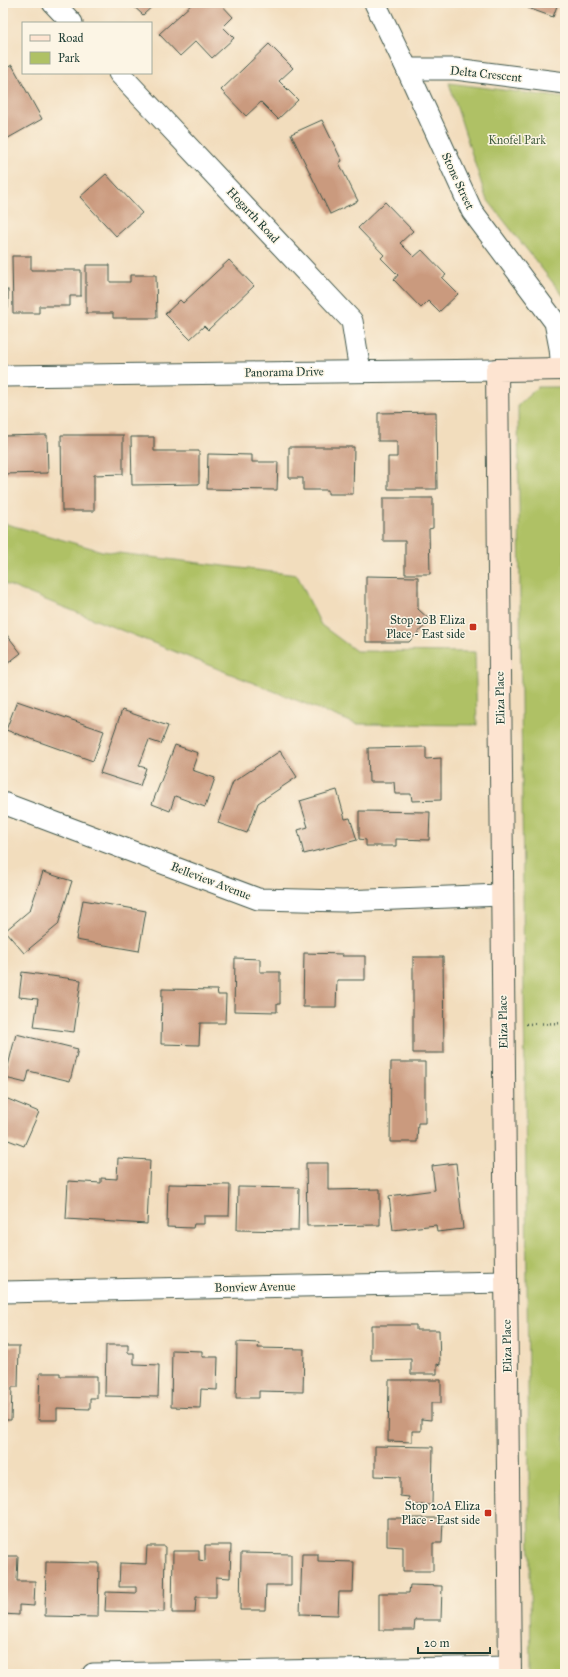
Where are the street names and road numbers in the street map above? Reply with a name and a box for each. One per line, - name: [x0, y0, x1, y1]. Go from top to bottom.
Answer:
- street label: Delta Crescent: [449, 63, 523, 85]
- street label: Stone Street: [439, 150, 478, 212]
- street label: Hogarth Road: [223, 184, 282, 246]
- street label: Panorama Drive: [244, 364, 324, 380]
- street label: Eliza Place: [493, 671, 507, 725]
- street label: Belleview Avenue: [169, 859, 253, 903]
- street label: Eliza Place: [496, 995, 510, 1049]
- street label: Bonview Avenue: [214, 1279, 296, 1295]
- street label: Eliza Place: [500, 1319, 514, 1373]

